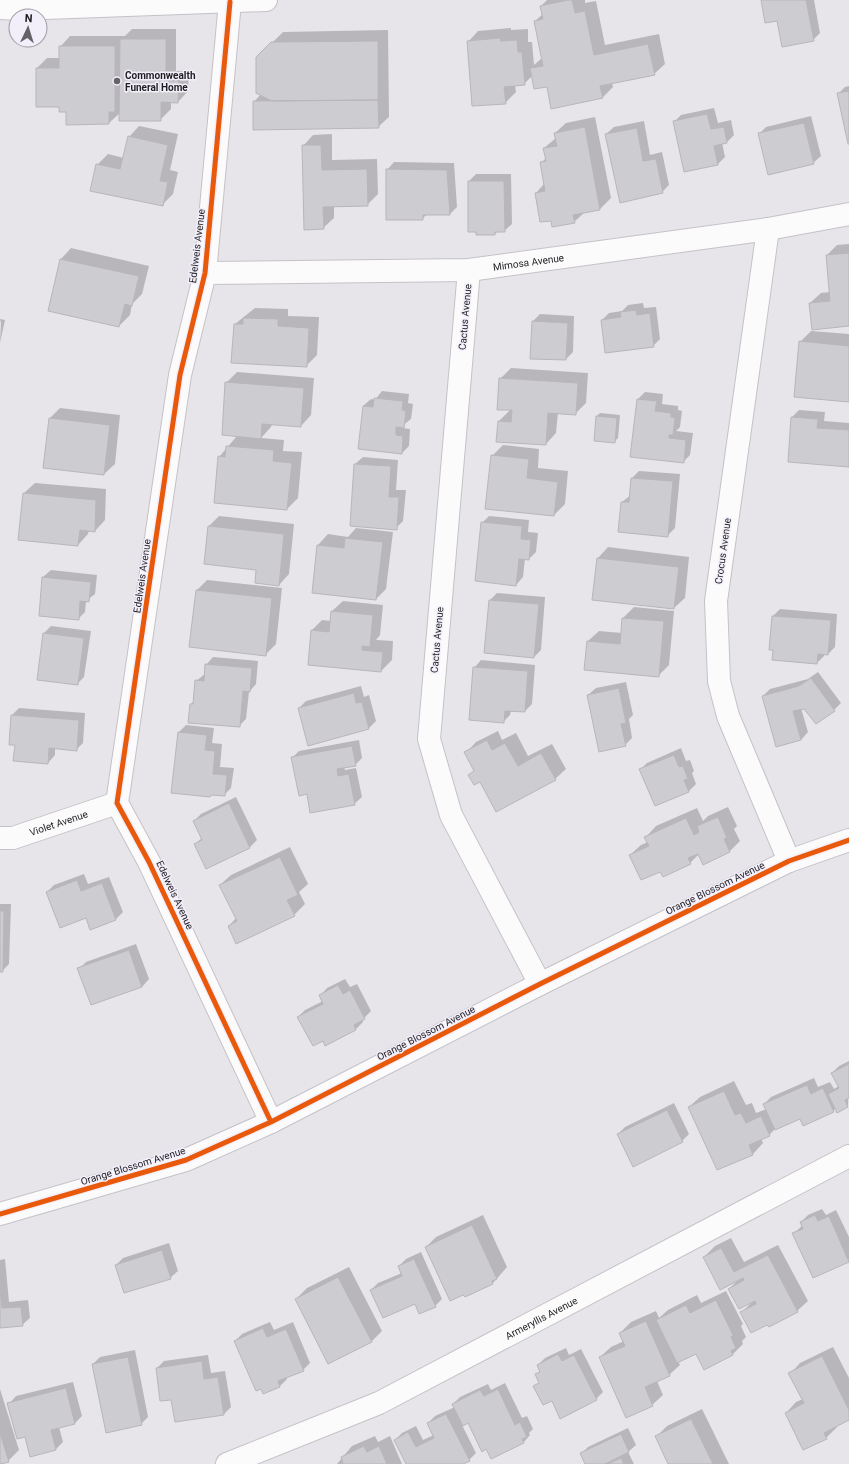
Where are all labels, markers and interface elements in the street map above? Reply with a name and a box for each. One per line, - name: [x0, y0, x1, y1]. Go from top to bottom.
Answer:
- north arrow: [8, 8, 48, 48]
- text: N: [24, 12, 33, 25]
- place label: Commonwealth Funeral Home: [125, 70, 196, 93]
- marker: Commonwealth Funeral Home: [112, 76, 122, 86]
- street label: Edelweis Avenue: [187, 208, 207, 284]
- street label: Mimosa Avenue: [492, 252, 565, 272]
- street label: Cactus Avenue: [457, 283, 473, 351]
- street label: Crocus Avenue: [713, 517, 733, 585]
- street label: Edelweis Avenue: [131, 538, 153, 614]
- street label: Cactus Avenue: [429, 606, 445, 674]
- street label: Violet Avenue: [28, 808, 89, 838]
- street label: Edelweis Avenue: [154, 859, 196, 931]
- street label: Orange Blossom Avenue: [664, 859, 766, 917]
- street label: Orange Blossom Avenue: [375, 1003, 477, 1063]
- street label: Orange Blossom Avenue: [79, 1145, 187, 1187]
- street label: Armeryllis Avenue: [503, 1294, 579, 1341]

